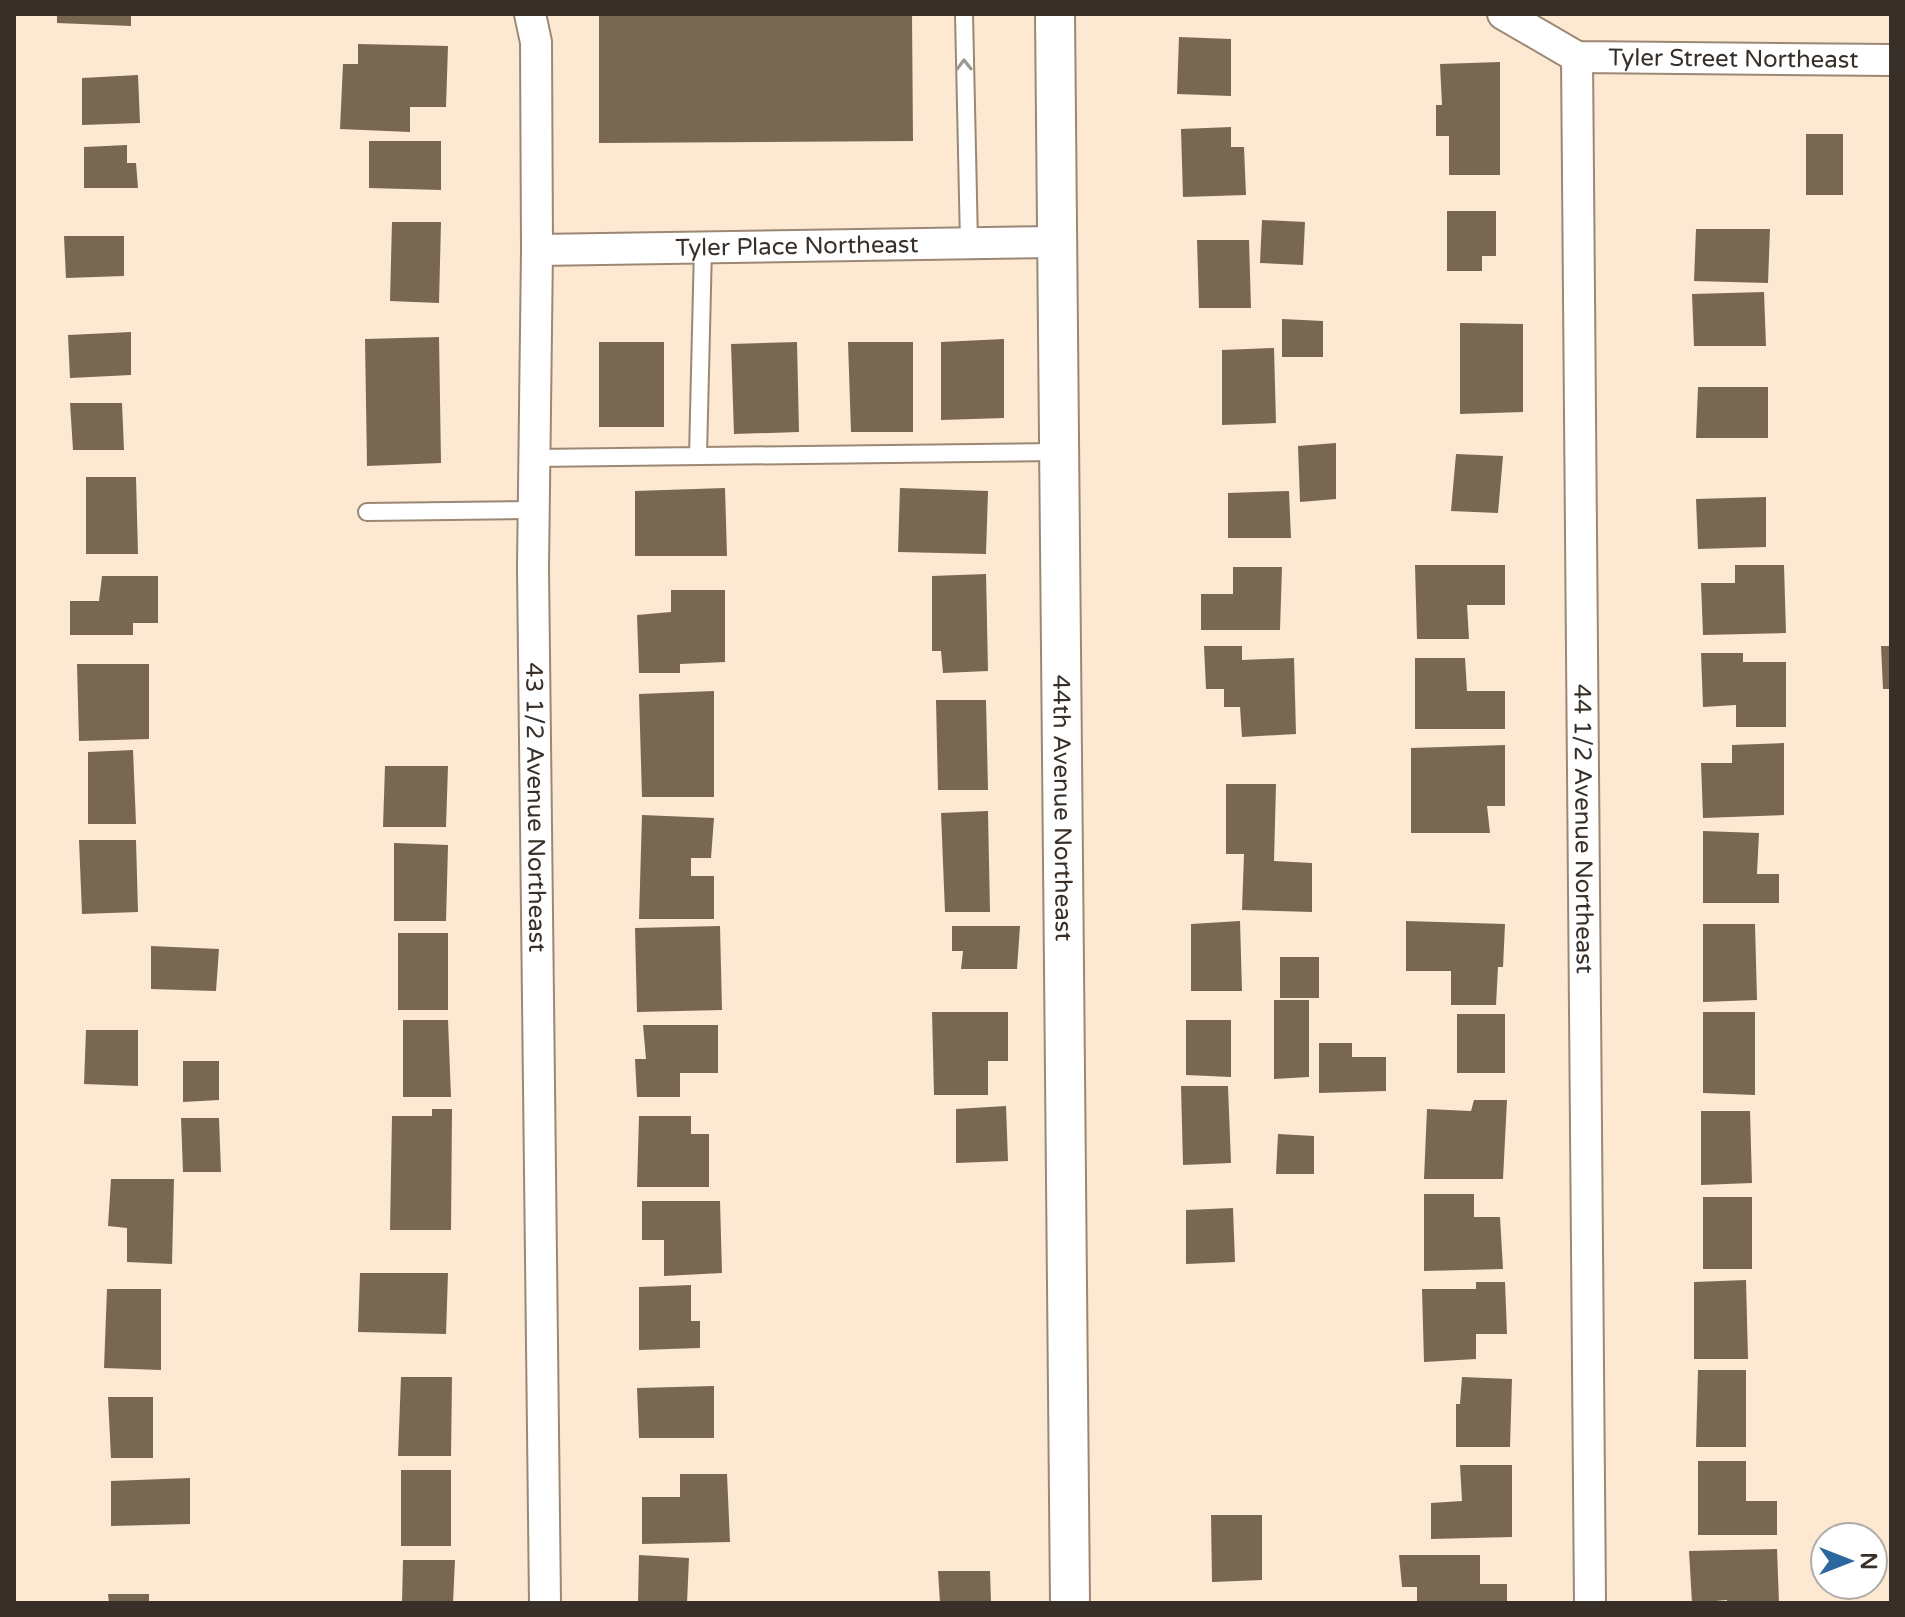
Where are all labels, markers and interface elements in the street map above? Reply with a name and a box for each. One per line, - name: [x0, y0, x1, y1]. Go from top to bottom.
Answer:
- street label: Tyler Street Northeast: [1608, 43, 1859, 75]
- one-way arrow: [956, 58, 973, 71]
- street label: Tyler Place Northeast: [675, 230, 919, 263]
- street label: 43 1/2 Avenue Northeast: [519, 662, 551, 952]
- street label: 44th Avenue Northeast: [1046, 675, 1078, 941]
- street label: 44 1/2 Avenue Northeast: [1567, 684, 1599, 974]
- north arrow: [1809, 1521, 1889, 1601]
- text: N: [1855, 1552, 1881, 1570]

